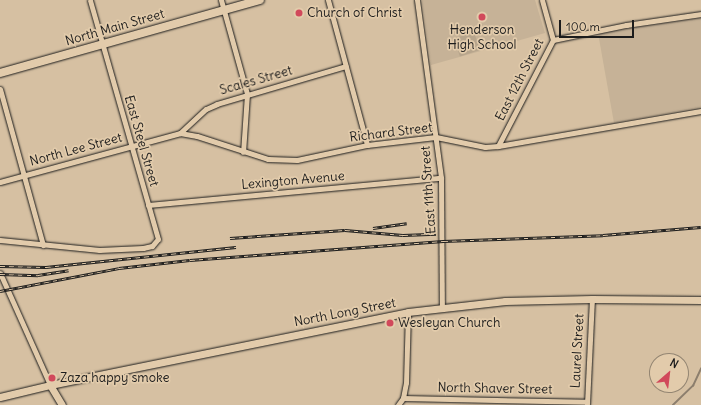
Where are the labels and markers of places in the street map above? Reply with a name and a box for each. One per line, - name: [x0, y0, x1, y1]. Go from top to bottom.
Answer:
- place label: Church of Christ: [307, 5, 402, 21]
- marker: Church of Christ: [294, 8, 304, 18]
- marker: Henderson High School: [477, 12, 487, 22]
- place label: Henderson High School: [448, 23, 516, 54]
- place label: Wesleyan Church: [398, 315, 500, 331]
- marker: Wesleyan Church: [385, 318, 395, 328]
- place label: Zaza happy smoke: [60, 370, 170, 386]
- marker: Zaza happy smoke: [47, 373, 57, 383]

